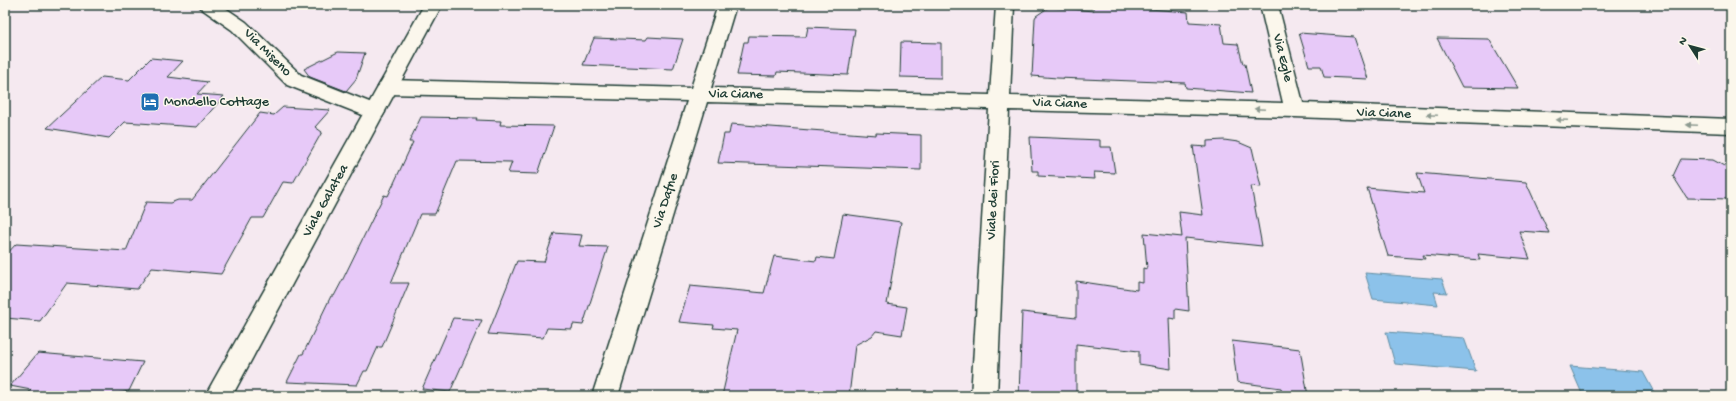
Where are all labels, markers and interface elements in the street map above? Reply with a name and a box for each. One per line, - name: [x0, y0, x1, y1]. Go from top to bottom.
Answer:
- street label: Via Miseno: [239, 25, 295, 81]
- north arrow: [1670, 26, 1710, 66]
- street label: Via Egle: [1268, 31, 1296, 85]
- text: N: [1677, 35, 1690, 48]
- street label: Via Ciane: [708, 86, 764, 104]
- hotel icon: Mondello Cottage: [139, 91, 161, 113]
- place label: Mondello Cottage: [164, 94, 270, 111]
- street label: Via Ciane: [1032, 95, 1088, 113]
- street label: Via Ciane: [1356, 105, 1412, 123]
- one-way arrow: [1254, 106, 1266, 113]
- one-way arrow: [1426, 112, 1438, 119]
- one-way arrow: [1555, 117, 1568, 123]
- one-way arrow: [1685, 122, 1698, 128]
- street label: Viale dei Fiori: [983, 160, 1005, 241]
- street label: Viale Galatea: [299, 161, 354, 241]
- street label: Via Dafne: [649, 171, 683, 232]

